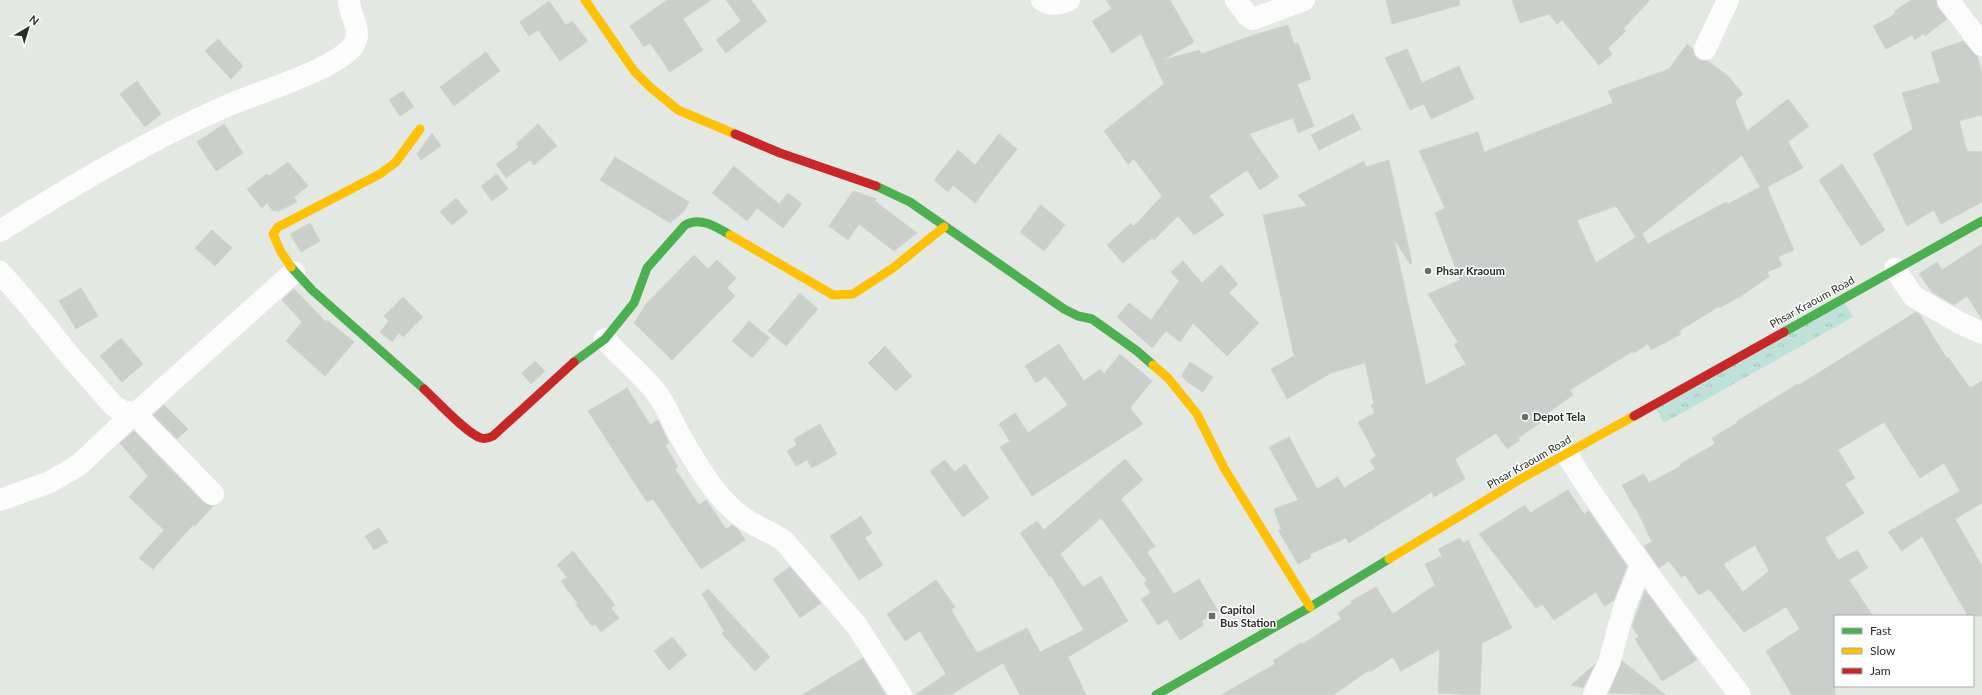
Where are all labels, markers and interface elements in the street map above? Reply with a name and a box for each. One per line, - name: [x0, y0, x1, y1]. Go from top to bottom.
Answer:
- north arrow: [8, 8, 48, 48]
- text: N: [27, 12, 42, 27]
- place label: Phsar Kraoum: [1436, 264, 1505, 277]
- marker: Phsar Kraoum: [1423, 266, 1433, 276]
- street label: Phsar Kraoum Road: [1767, 273, 1856, 330]
- place label: Depot Tela: [1533, 410, 1586, 423]
- marker: Depot Tela: [1520, 412, 1530, 422]
- street label: Phsar Kraoum Road: [1484, 432, 1573, 491]
- place label: Capitol Bus Station: [1220, 603, 1276, 629]
- marker: Capitol Bus Station: [1207, 611, 1217, 621]
- legend: [1834, 615, 1974, 687]
- text: Fast: [1870, 623, 1892, 638]
- text: Slow: [1870, 643, 1896, 658]
- text: Jam: [1870, 663, 1891, 678]

